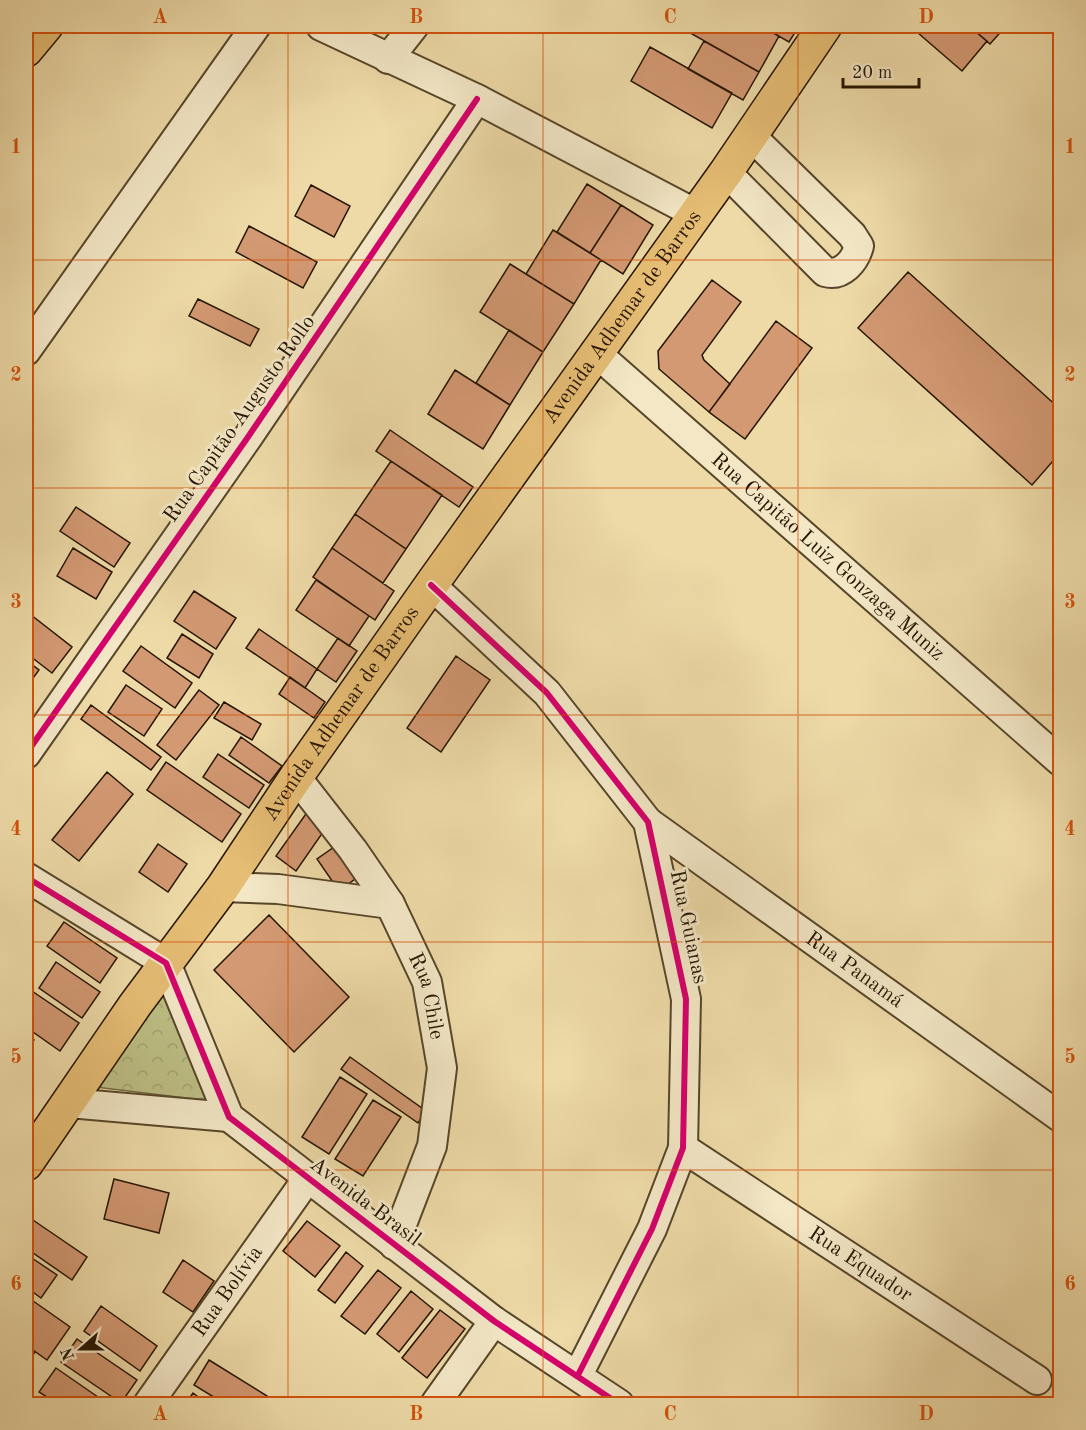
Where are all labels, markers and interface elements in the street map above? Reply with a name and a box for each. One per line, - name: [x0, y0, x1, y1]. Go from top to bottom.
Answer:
- text: A: [152, 8, 168, 28]
- text: B: [409, 8, 423, 28]
- text: C: [663, 8, 677, 28]
- text: D: [918, 8, 934, 28]
- scale bar: [843, 51, 920, 89]
- text: 20 m: [852, 64, 892, 82]
- text: 1: [10, 138, 22, 158]
- text: 1: [1064, 138, 1076, 158]
- street label: Avenida Adhemar de Barros: [539, 207, 706, 428]
- street label: Rua Capitão Augusto Rollo: [160, 312, 320, 526]
- text: 2: [10, 366, 22, 386]
- text: 2: [1064, 366, 1076, 386]
- street label: Rua Capitão Luiz Gonzaga Muniz: [707, 449, 948, 665]
- text: 3: [10, 593, 22, 613]
- text: 3: [1064, 593, 1076, 613]
- street label: Avenida Adhemar de Barros: [259, 602, 423, 825]
- text: 4: [10, 820, 22, 840]
- text: 4: [1064, 820, 1076, 840]
- street label: Rua Guianas: [666, 868, 710, 986]
- street label: Rua Panamá: [802, 928, 907, 1012]
- street label: Rua Chile: [404, 950, 447, 1041]
- text: 5: [10, 1047, 22, 1068]
- text: 5: [1064, 1047, 1076, 1068]
- street label: Avenida Brasil: [306, 1154, 425, 1250]
- street label: Rua Equador: [805, 1223, 916, 1306]
- street label: Rua Bolívia: [188, 1242, 267, 1341]
- text: 6: [10, 1275, 22, 1295]
- text: 6: [1064, 1275, 1076, 1295]
- north arrow: [51, 1319, 111, 1379]
- text: N: [59, 1344, 79, 1362]
- text: A: [152, 1405, 168, 1425]
- text: B: [409, 1405, 423, 1425]
- text: C: [663, 1405, 677, 1425]
- text: D: [918, 1405, 934, 1425]

